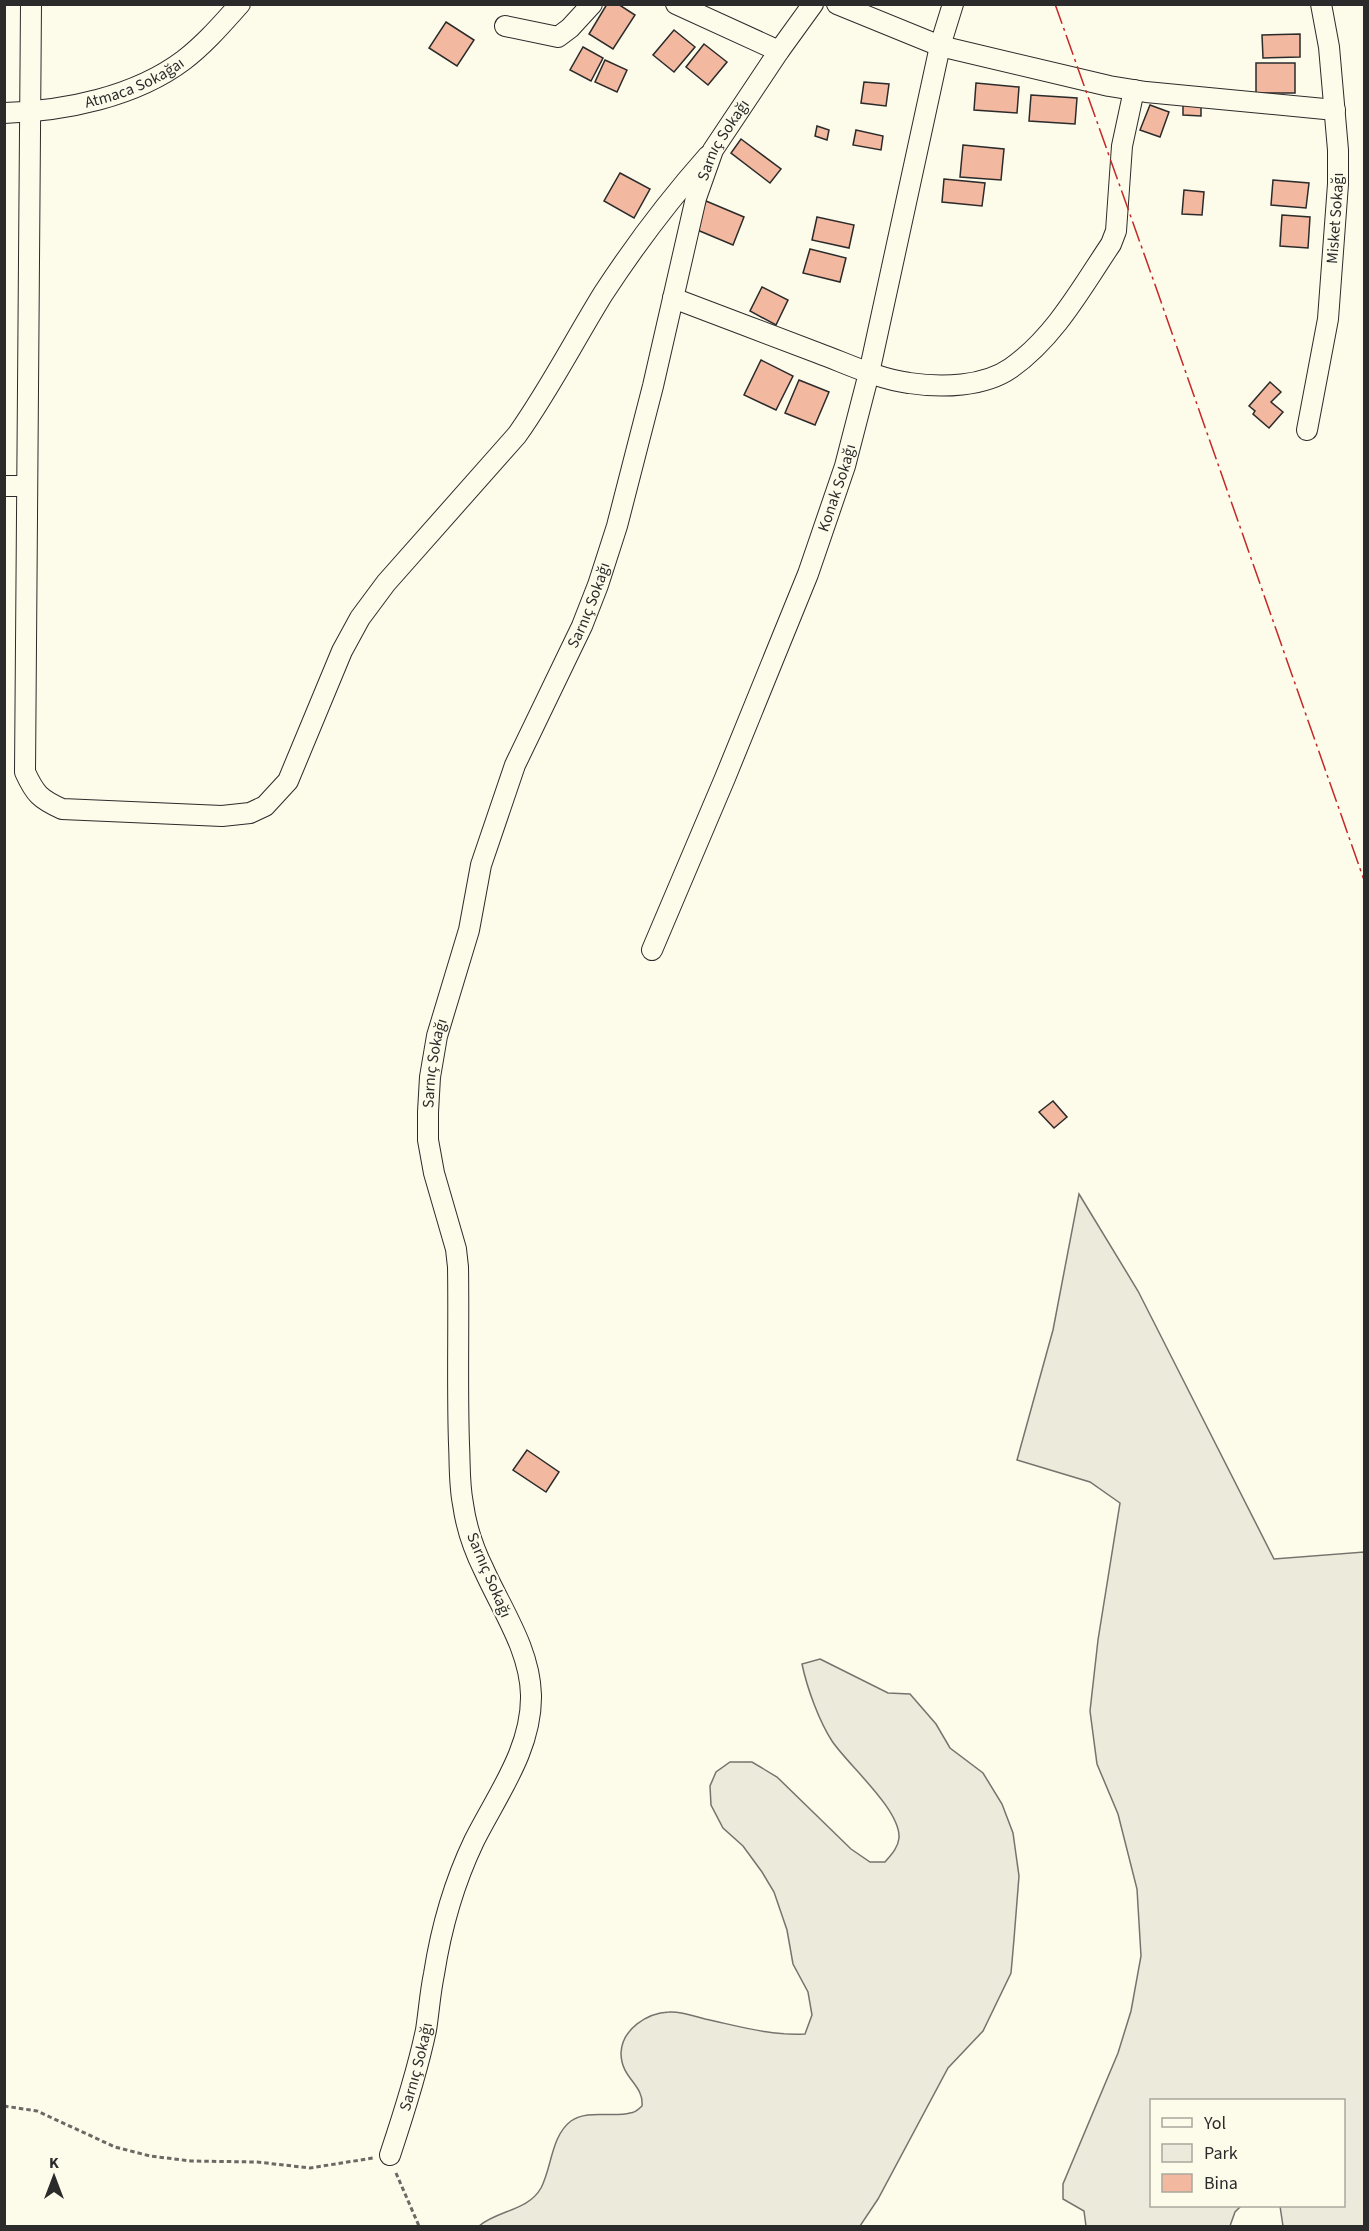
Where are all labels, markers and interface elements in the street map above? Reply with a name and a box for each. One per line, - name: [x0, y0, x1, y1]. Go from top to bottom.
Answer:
- street label: Atmaca Sokağaı: [82, 52, 189, 114]
- street label: Sarnıç Sokağı: [692, 95, 755, 184]
- street label: Misket Sokağı: [1321, 173, 1349, 265]
- street label: Konak Sokağı: [812, 442, 861, 535]
- street label: Sarnıç Sokağı: [562, 560, 616, 652]
- street label: Sarnıç Sokağı: [417, 1016, 453, 1109]
- street label: Sarnıç Sokağı: [461, 1529, 517, 1621]
- street label: Sarnıç Sokağı: [394, 2021, 438, 2114]
- legend: [1150, 2099, 1345, 2207]
- text: Yol: [1203, 2111, 1226, 2136]
- text: Park: [1204, 2141, 1238, 2166]
- north arrow: [24, 2147, 84, 2207]
- text: K: [49, 2152, 59, 2174]
- text: Bina: [1204, 2171, 1238, 2196]

